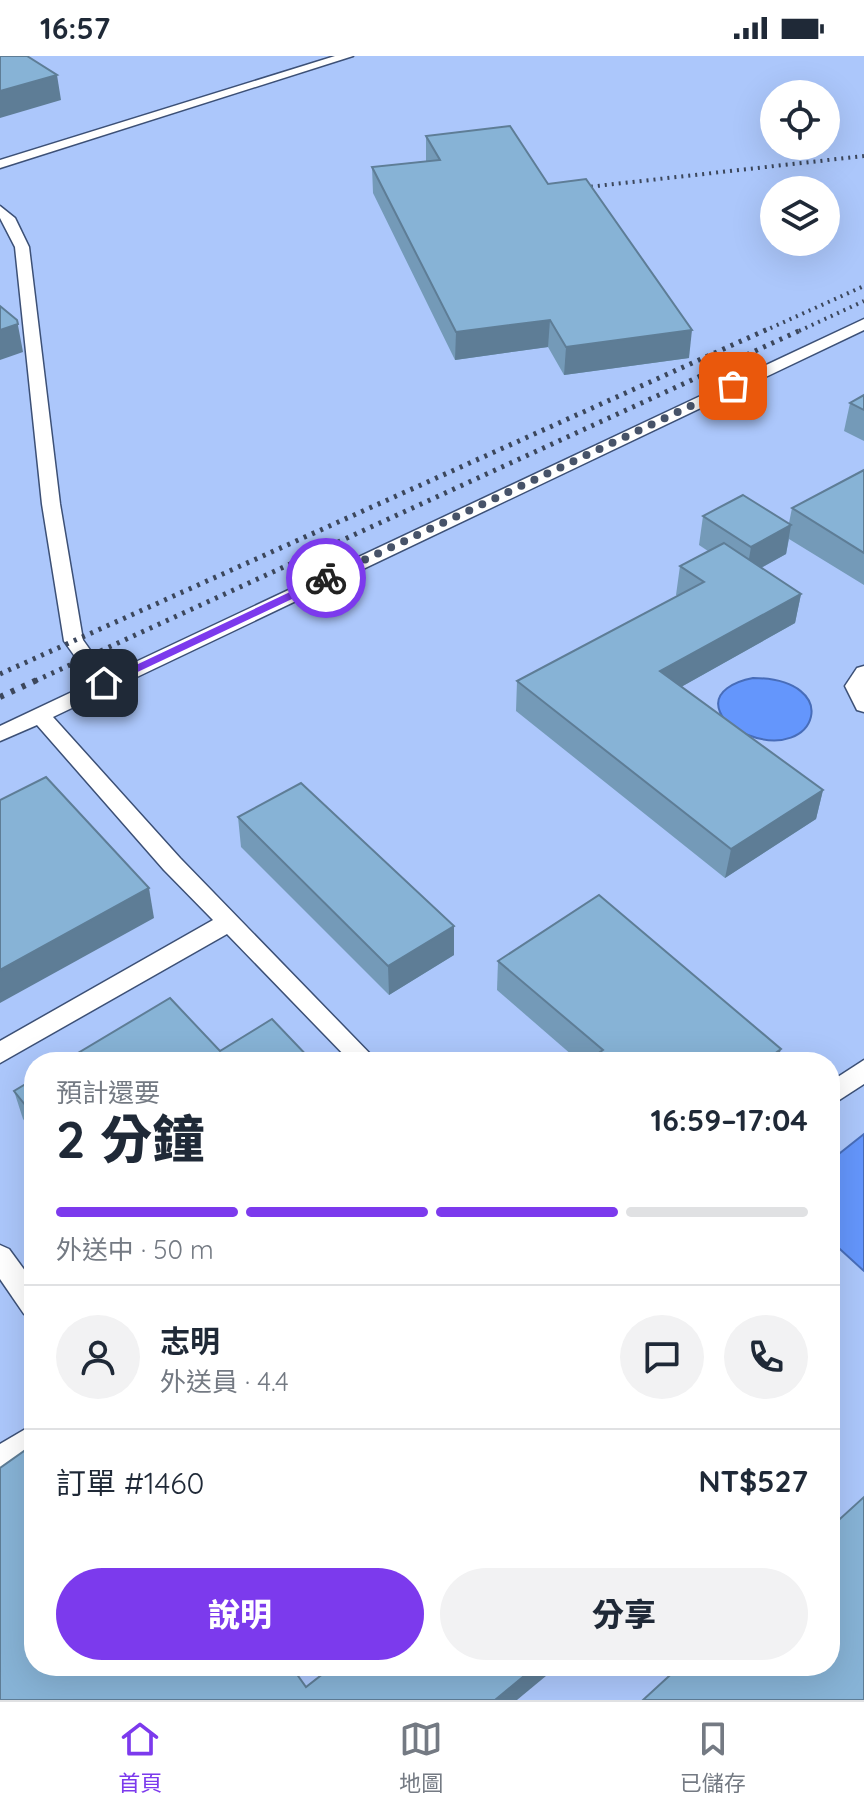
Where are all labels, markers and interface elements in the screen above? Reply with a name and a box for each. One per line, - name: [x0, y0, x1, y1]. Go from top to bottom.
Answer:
- text: 16:57: [40, 9, 110, 47]
- map controls: [760, 80, 840, 256]
- button: locate: [760, 80, 840, 160]
- button: layers: [760, 176, 840, 256]
- pin: [699, 352, 767, 420]
- icon: bag: [711, 364, 755, 408]
- courier: [286, 538, 366, 618]
- icon: bike: [304, 556, 348, 600]
- pin: [70, 649, 138, 717]
- icon: home: [82, 661, 126, 705]
- text: 預計還要: [56, 1076, 160, 1109]
- text: 16:59–17:04: [651, 1101, 808, 1139]
- text: 2 分鐘: [56, 1106, 204, 1171]
- text: 外送中 · 50 m: [56, 1233, 214, 1266]
- button: person: [56, 1315, 140, 1399]
- button: chat: [620, 1315, 704, 1399]
- button: phone: [724, 1315, 808, 1399]
- text: 志明: [160, 1322, 220, 1360]
- text: 外送員 · 4.4: [160, 1365, 289, 1398]
- text: NT$527: [698, 1462, 808, 1500]
- text: 訂單 #1460: [56, 1464, 204, 1502]
- button: 說明: [56, 1568, 424, 1660]
- button: 分享: [440, 1568, 808, 1660]
- tab: 首頁: [118, 1717, 162, 1797]
- tab: 地圖: [399, 1717, 443, 1797]
- tab: 已儲存: [680, 1717, 746, 1797]

